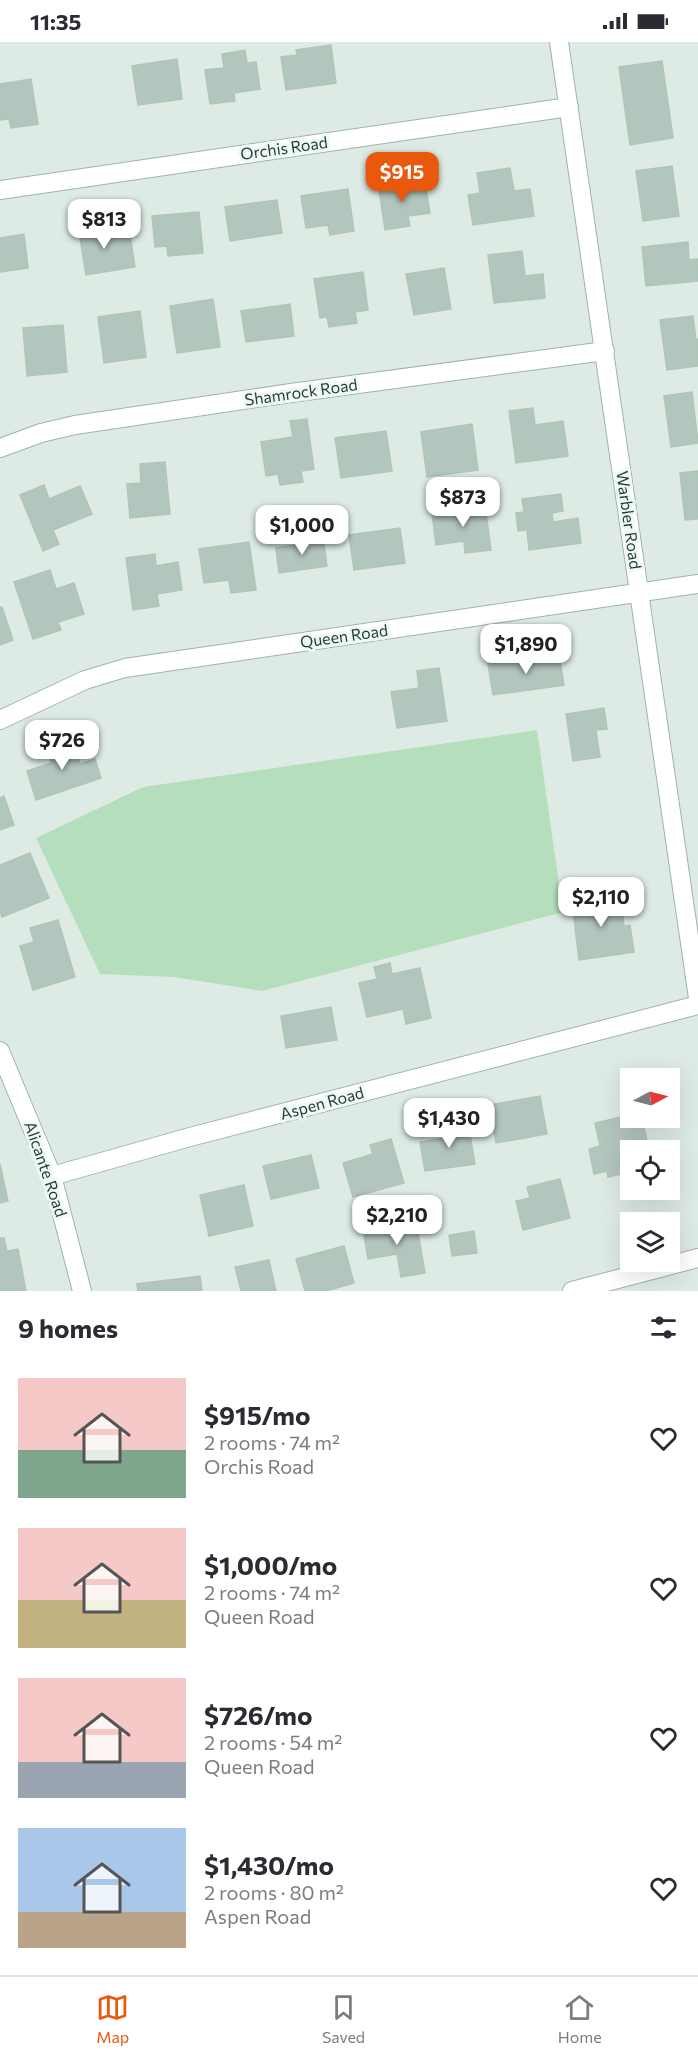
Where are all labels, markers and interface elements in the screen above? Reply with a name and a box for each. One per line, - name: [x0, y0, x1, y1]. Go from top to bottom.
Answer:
- text: 11:35: [30, 8, 81, 35]
- street label: Orchis Road: [239, 132, 329, 163]
- pin: $915: [366, 152, 438, 203]
- text: $915: [380, 159, 424, 183]
- pin: $813: [68, 199, 140, 250]
- text: $813: [82, 206, 126, 230]
- street label: Shamrock Road: [243, 374, 358, 409]
- street label: Warbler Road: [613, 470, 646, 570]
- pin: $873: [427, 477, 499, 528]
- text: $873: [440, 484, 486, 508]
- pin: $1,000: [253, 505, 351, 556]
- text: $1,000: [269, 512, 335, 536]
- street label: Queen Road: [299, 620, 389, 651]
- pin: $1,890: [477, 624, 575, 675]
- text: $1,890: [494, 631, 558, 655]
- pin: $726: [26, 720, 98, 771]
- text: $726: [39, 727, 85, 751]
- pin: $2,110: [552, 877, 650, 928]
- text: $2,110: [572, 884, 630, 908]
- north arrow: [620, 1068, 680, 1128]
- map controls: [620, 1068, 680, 1272]
- street label: Aspen Road: [278, 1082, 366, 1123]
- pin: $1,430: [400, 1098, 498, 1149]
- text: $1,430: [418, 1105, 480, 1129]
- street label: Alicante Road: [21, 1118, 72, 1219]
- button: locate: [620, 1140, 680, 1200]
- pin: $2,210: [348, 1195, 446, 1246]
- text: $2,210: [366, 1202, 428, 1226]
- button: layers: [620, 1212, 680, 1272]
- icon: filters: [647, 1311, 680, 1344]
- text: 9 homes: [18, 1312, 118, 1343]
- text: $915/mo: [204, 1399, 311, 1430]
- icon: home: [66, 1402, 138, 1474]
- icon: heart: [647, 1422, 680, 1455]
- text: 2 rooms · 74 m²: [204, 1430, 340, 1454]
- text: Orchis Road: [204, 1454, 314, 1478]
- text: $1,000/mo: [204, 1549, 337, 1580]
- icon: home: [66, 1552, 138, 1624]
- icon: heart: [647, 1572, 680, 1605]
- text: 2 rooms · 74 m²: [204, 1580, 340, 1604]
- text: Queen Road: [204, 1604, 315, 1628]
- text: $726/mo: [204, 1699, 313, 1730]
- icon: home: [66, 1702, 138, 1774]
- icon: heart: [647, 1722, 680, 1755]
- text: 2 rooms · 54 m²: [204, 1730, 342, 1754]
- text: Queen Road: [204, 1754, 315, 1778]
- text: $1,430/mo: [204, 1849, 334, 1880]
- icon: home: [66, 1852, 138, 1924]
- icon: heart: [647, 1872, 680, 1905]
- text: 2 rooms · 80 m²: [204, 1880, 344, 1904]
- text: Aspen Road: [204, 1904, 311, 1928]
- tab: Map: [96, 1991, 129, 2046]
- tab: Saved: [322, 1991, 365, 2046]
- tab: Home: [558, 1991, 602, 2046]

